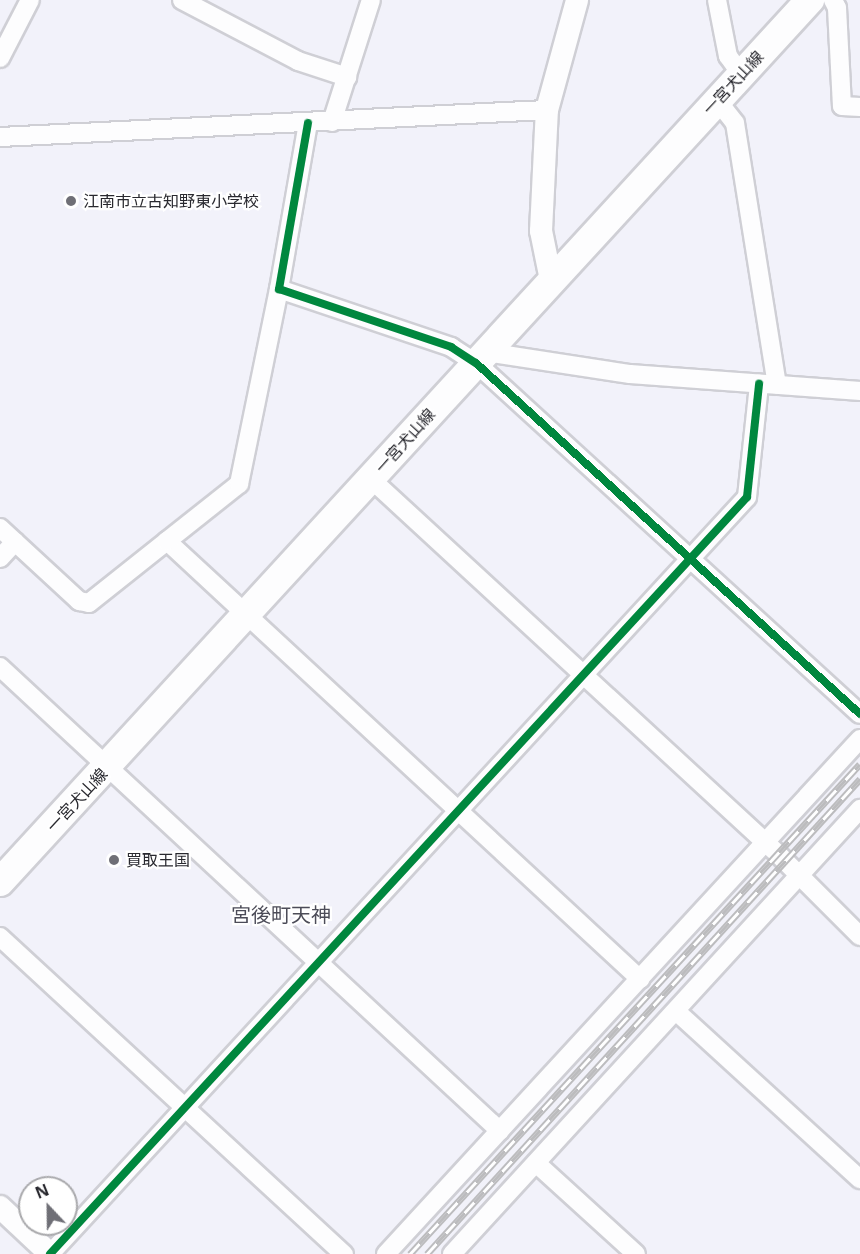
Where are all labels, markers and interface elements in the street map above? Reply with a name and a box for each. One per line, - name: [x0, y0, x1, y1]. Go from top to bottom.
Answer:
- street label: 一宮犬山線: [699, 47, 767, 119]
- place label: 江南市立古知野東小学校: [83, 191, 259, 211]
- marker: 江南市立古知野東小学校: [64, 194, 78, 208]
- street label: 一宮犬山線: [371, 405, 439, 477]
- street label: 一宮犬山線: [43, 764, 111, 836]
- place label: 買取王国: [126, 850, 190, 870]
- marker: 買取王国: [107, 853, 121, 867]
- district label: 宮後町天神: [231, 902, 331, 926]
- north arrow: [18, 1176, 78, 1236]
- text: N: [32, 1179, 52, 1204]

